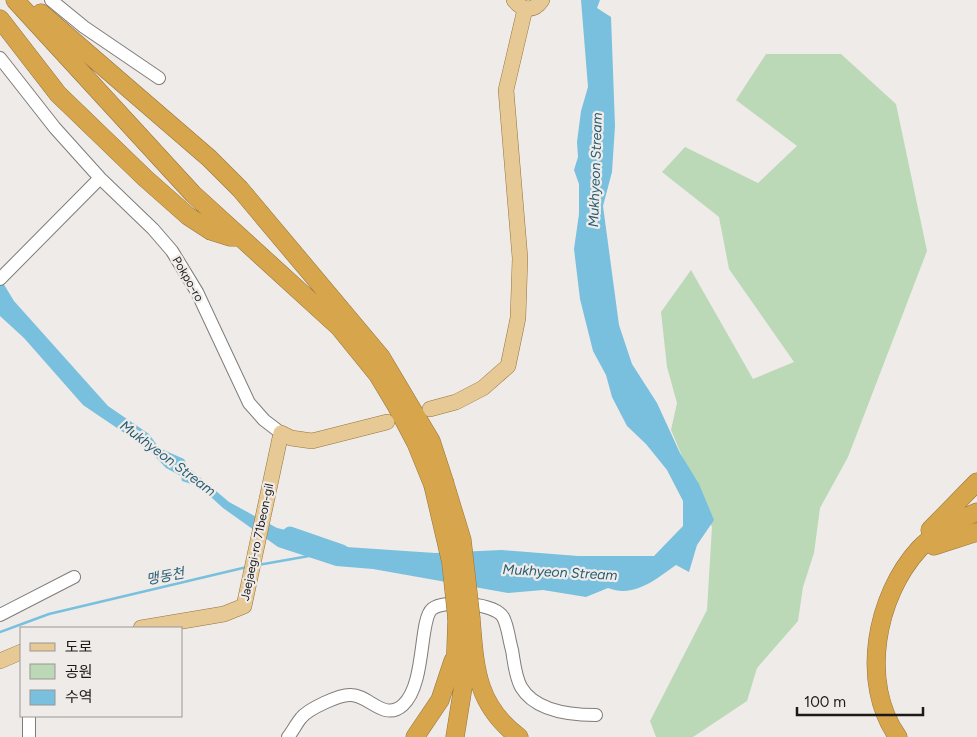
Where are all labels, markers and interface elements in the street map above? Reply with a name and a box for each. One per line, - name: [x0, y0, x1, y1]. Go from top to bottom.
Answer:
- water label: Mukhyeon Stream: [585, 112, 606, 228]
- street label: Pokpo-ro: [170, 254, 207, 304]
- water label: Mukhyeon Stream: [117, 417, 219, 500]
- street label: Jaejaegi-ro 71beon-gil: [238, 482, 276, 602]
- water label: Mukhyeon Stream: [502, 561, 618, 584]
- water label: 맹동천: [145, 564, 187, 589]
- legend: [20, 627, 182, 717]
- text: 도로: [65, 638, 93, 656]
- text: 공원: [65, 663, 93, 681]
- scale bar: [797, 684, 923, 716]
- text: 수역: [65, 688, 93, 706]
- text: 100 m: [804, 693, 846, 711]

